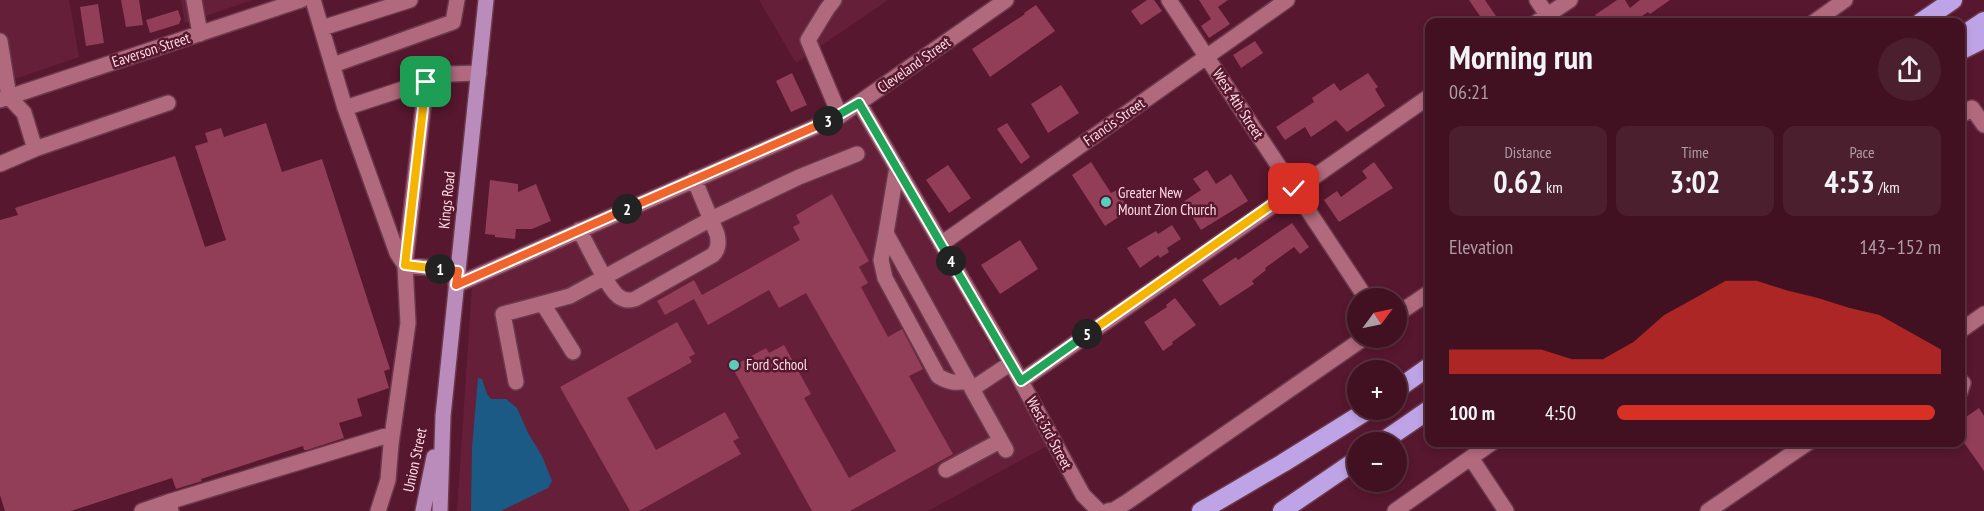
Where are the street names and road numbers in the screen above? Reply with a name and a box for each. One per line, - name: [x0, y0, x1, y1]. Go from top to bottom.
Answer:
- street label: Eaverson Street: [109, 28, 192, 71]
- street label: Cleveland Street: [873, 32, 954, 97]
- street label: West 4th Street: [1209, 65, 1268, 142]
- street label: Francis Street: [1079, 94, 1148, 150]
- street label: Kings Road: [434, 170, 459, 230]
- street label: West 3rd Street: [1022, 393, 1077, 472]
- street label: Union Street: [398, 426, 431, 494]

